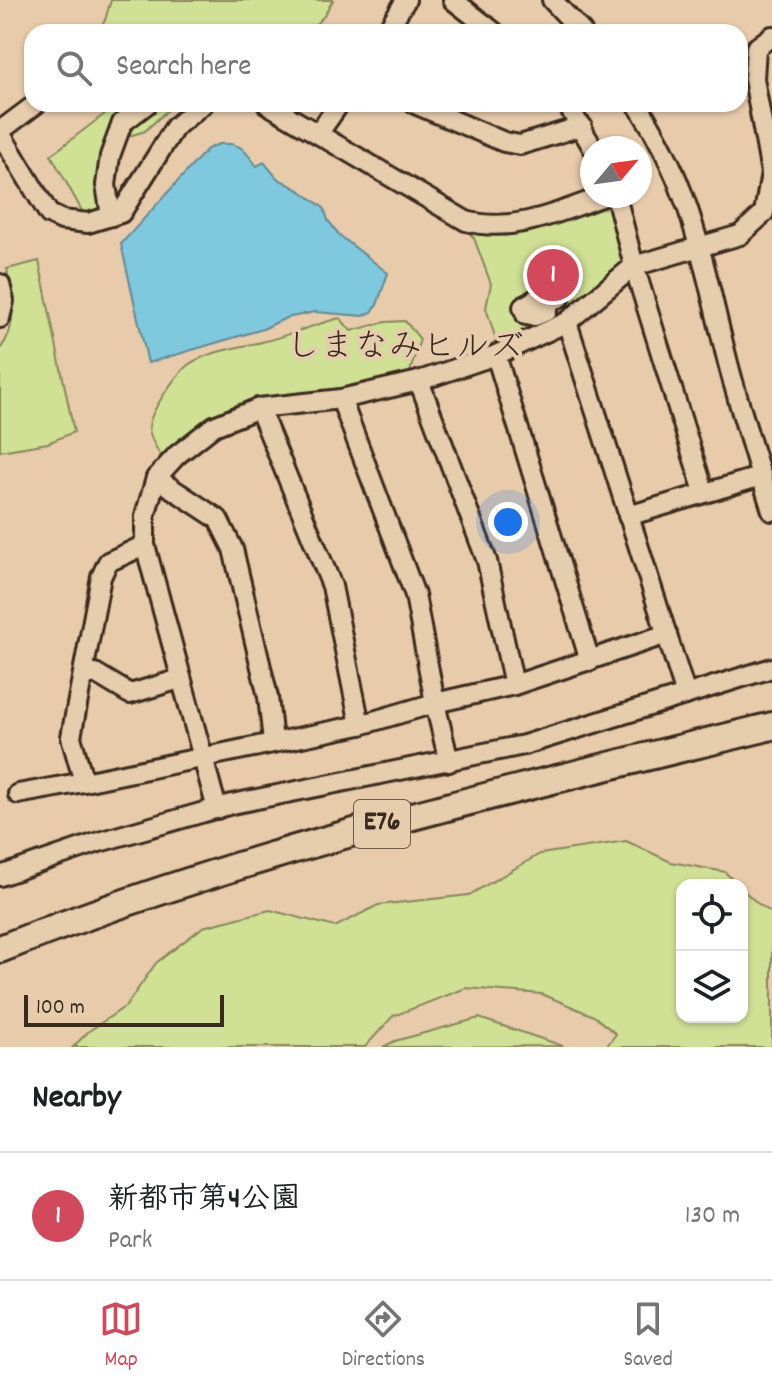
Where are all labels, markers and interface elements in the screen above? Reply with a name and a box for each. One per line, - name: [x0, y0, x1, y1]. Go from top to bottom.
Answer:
- search box: [24, 24, 748, 112]
- icon: search: [52, 46, 96, 90]
- text: Search here: [116, 47, 252, 90]
- north arrow: [580, 136, 652, 208]
- pin: 1: [527, 245, 579, 305]
- district label: しまなみヒルズ: [286, 325, 524, 374]
- your location: [488, 502, 528, 542]
- road number: E76: [354, 800, 410, 848]
- map controls: [676, 879, 748, 1023]
- button: locate: [676, 879, 748, 951]
- button: layers: [676, 951, 748, 1023]
- scale bar: [24, 991, 224, 1027]
- text: 100 m: [36, 993, 85, 1024]
- text: Nearby: [32, 1075, 121, 1124]
- text: 新都市第4公園: [108, 1180, 300, 1223]
- text: 1: [55, 1198, 61, 1235]
- text: 130 m: [685, 1198, 740, 1235]
- text: Park: [108, 1223, 152, 1260]
- tab: Map: [99, 1297, 143, 1376]
- tab: Directions: [342, 1297, 425, 1376]
- tab: Saved: [624, 1297, 673, 1376]

